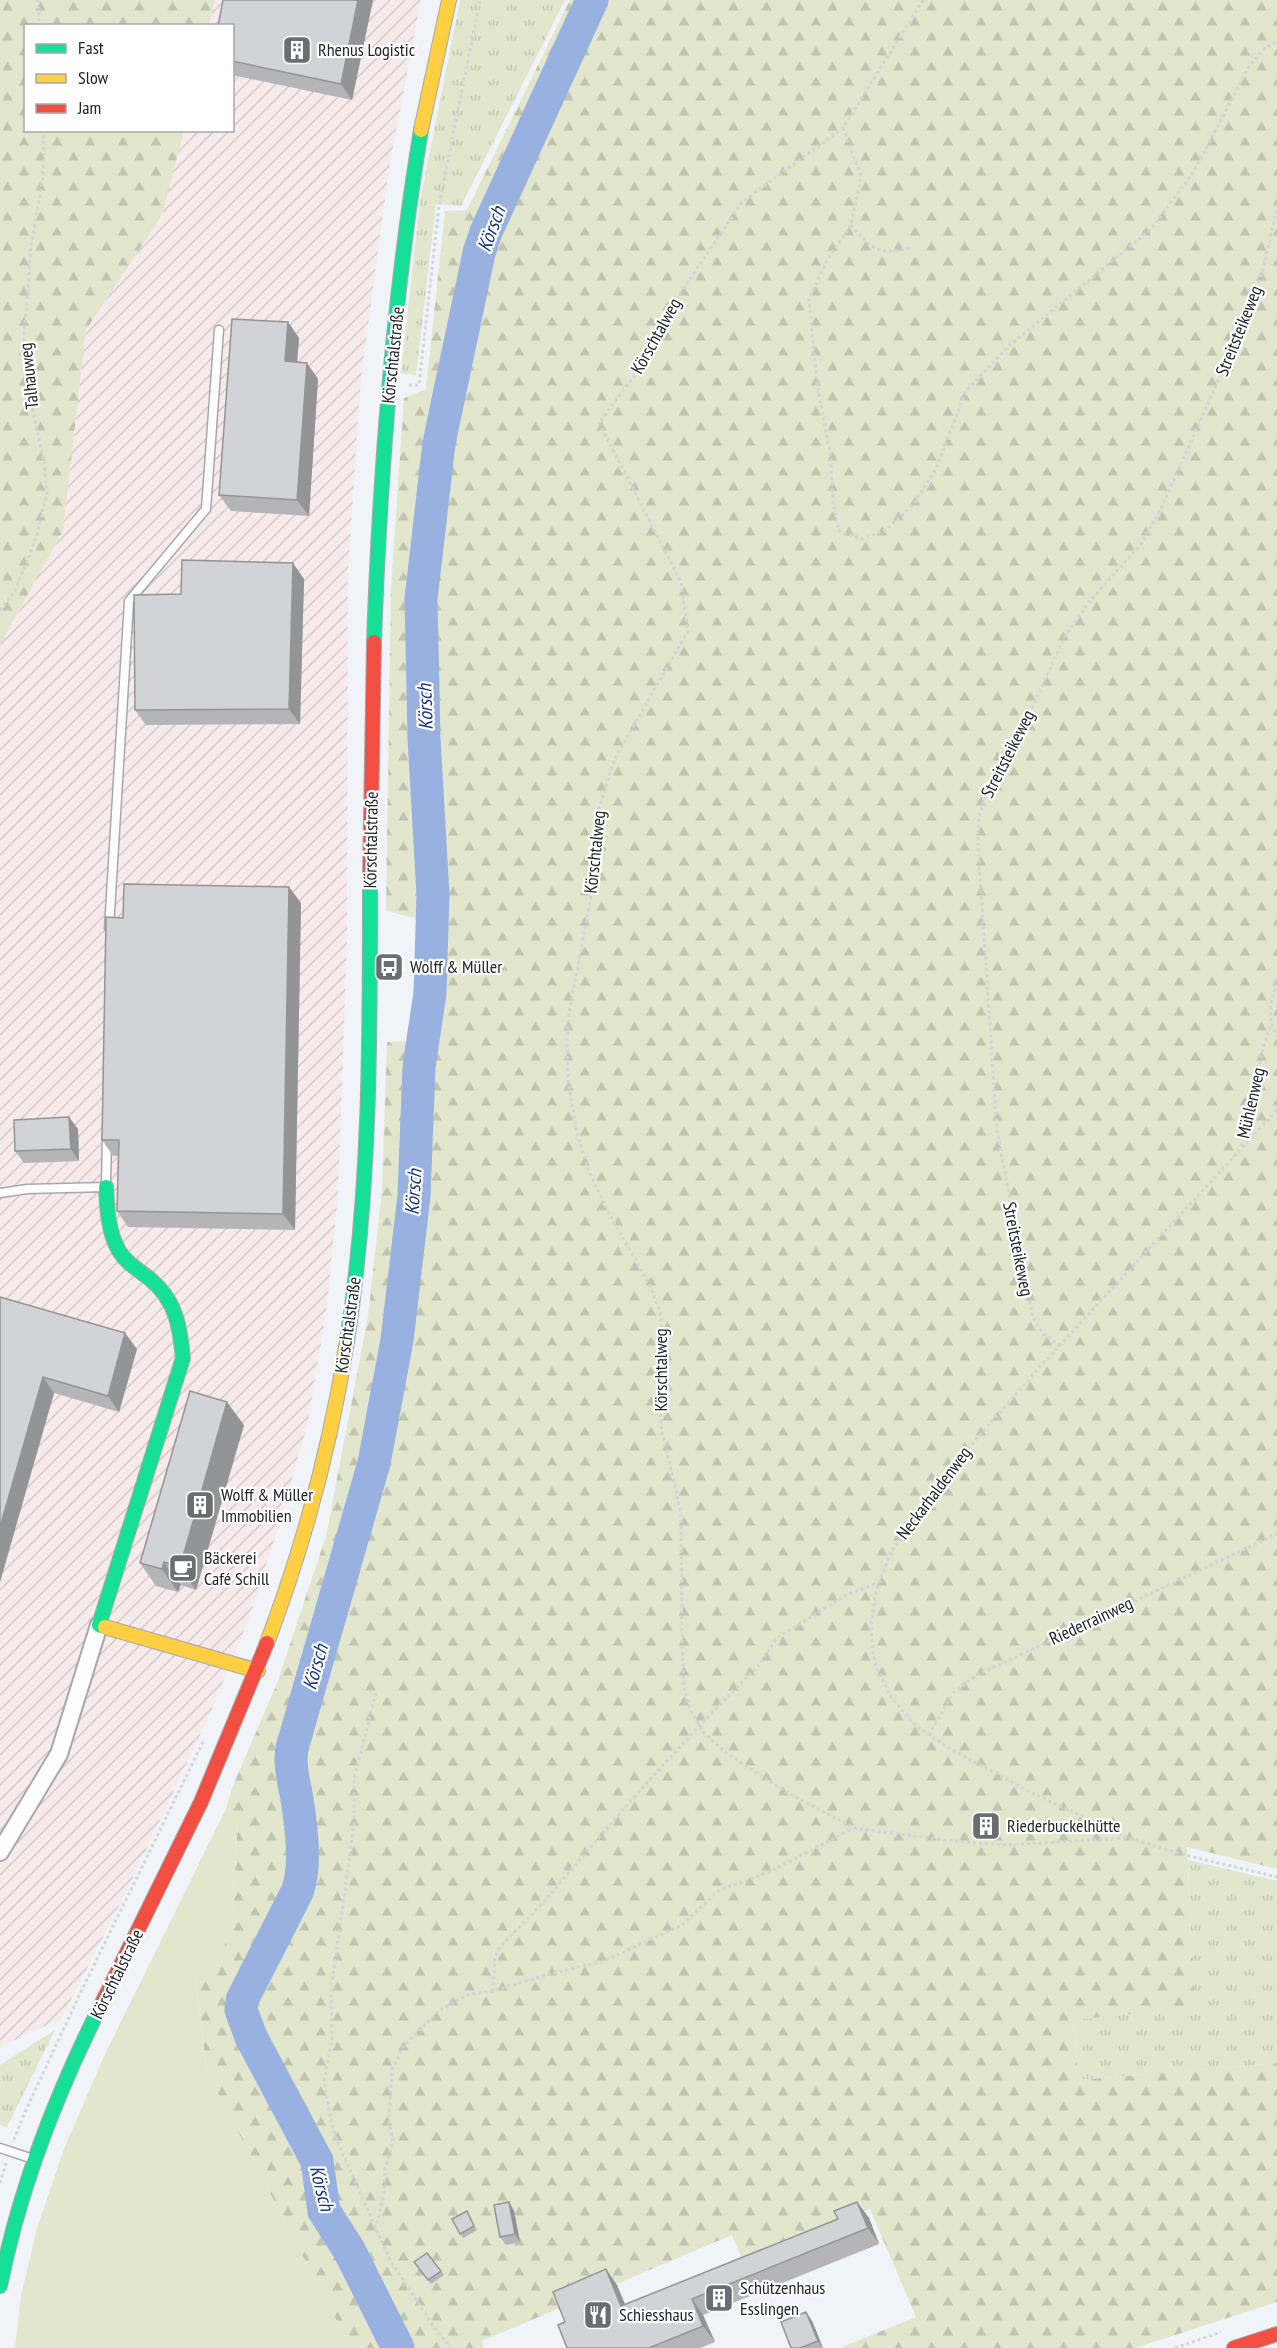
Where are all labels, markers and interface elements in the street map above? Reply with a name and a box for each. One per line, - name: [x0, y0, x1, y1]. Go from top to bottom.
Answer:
- legend: [24, 24, 234, 132]
- building icon: Rhenus Logistic: [281, 34, 313, 66]
- text: Fast: [78, 36, 104, 59]
- place label: Rhenus Logistic: [318, 38, 416, 61]
- text: Slow: [78, 66, 109, 89]
- text: Jam: [77, 96, 101, 119]
- water label: Körsch: [471, 202, 511, 255]
- street label: Streitsteikeweg: [1210, 282, 1267, 380]
- street label: Körschtalweg: [625, 294, 686, 378]
- street label: Körschtalstraße: [376, 305, 409, 404]
- street label: Talhauweg: [14, 342, 43, 410]
- water label: Körsch: [411, 682, 439, 730]
- street label: Streitsteikeweg: [976, 706, 1040, 802]
- street label: Körschtalstraße: [358, 791, 383, 889]
- street label: Körschtalweg: [579, 809, 610, 895]
- bus stop icon: Wolff & Müller: [373, 951, 405, 983]
- place label: Wolff & Müller: [410, 955, 502, 978]
- street label: Mühlenweg: [1231, 1065, 1270, 1141]
- water label: Körsch: [398, 1167, 428, 1216]
- street label: Streitsteikeweg: [998, 1200, 1039, 1298]
- street label: Körschtalstraße: [329, 1275, 366, 1375]
- street label: Körschtalweg: [649, 1328, 672, 1412]
- street label: Neckarhaldenweg: [891, 1442, 976, 1544]
- place label: Wolff & Müller Immobilien: [221, 1483, 313, 1527]
- building icon: Wolff & Müller Immobilien: [184, 1489, 216, 1521]
- place label: Bäckerei Café Schill: [204, 1546, 270, 1590]
- cafe icon: Bäckerei Café Schill: [167, 1552, 199, 1584]
- street label: Riederrainweg: [1045, 1591, 1136, 1650]
- water label: Körsch: [296, 1640, 334, 1693]
- building icon: Riederbuckelhütte: [970, 1810, 1002, 1842]
- place label: Riederbuckelhütte: [1007, 1814, 1121, 1837]
- street label: Körschtalstraße: [85, 1925, 148, 2022]
- water label: Körsch: [304, 2163, 340, 2215]
- place label: Schützenhaus Esslingen: [740, 2276, 825, 2320]
- building icon: Schützenhaus Esslingen: [703, 2282, 735, 2314]
- restaurant icon: Schiesshaus: [582, 2299, 614, 2331]
- place label: Schiesshaus: [619, 2303, 694, 2326]

